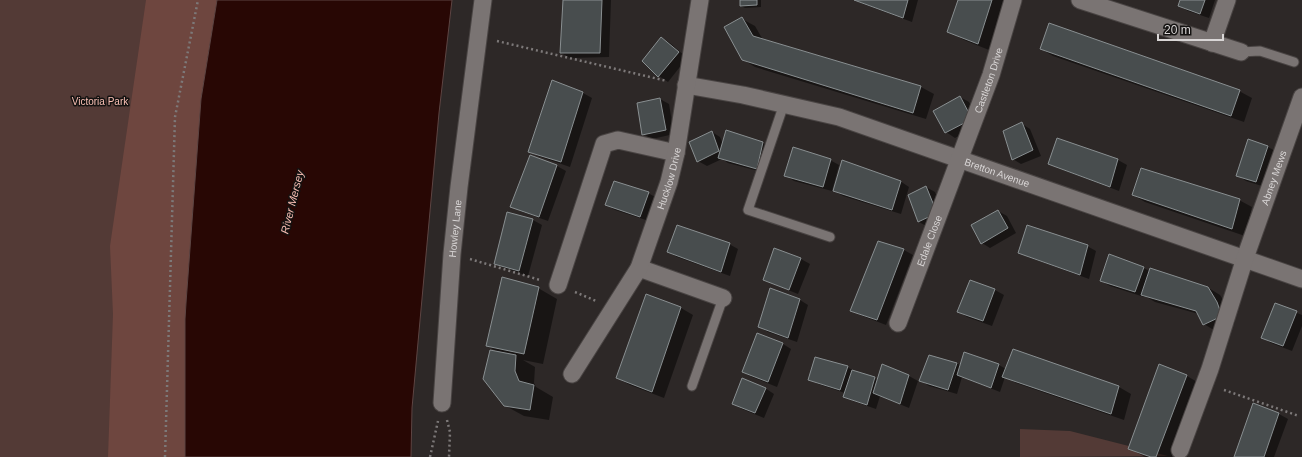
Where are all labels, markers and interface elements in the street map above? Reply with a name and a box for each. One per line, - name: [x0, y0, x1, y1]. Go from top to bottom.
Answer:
- scale bar: [1158, 16, 1223, 42]
- text: 20 m: [1164, 23, 1191, 37]
- street label: Castleton Drive: [972, 46, 1004, 114]
- park label: Victoria Park: [72, 96, 129, 107]
- street label: Hucklow Drive: [654, 146, 682, 211]
- street label: Abney Mews: [1259, 149, 1288, 206]
- street label: Bretton Avenue: [963, 156, 1032, 189]
- water label: River Mersey: [278, 168, 306, 235]
- street label: Howley Lane: [446, 199, 463, 258]
- street label: Edale Close: [914, 213, 944, 268]

